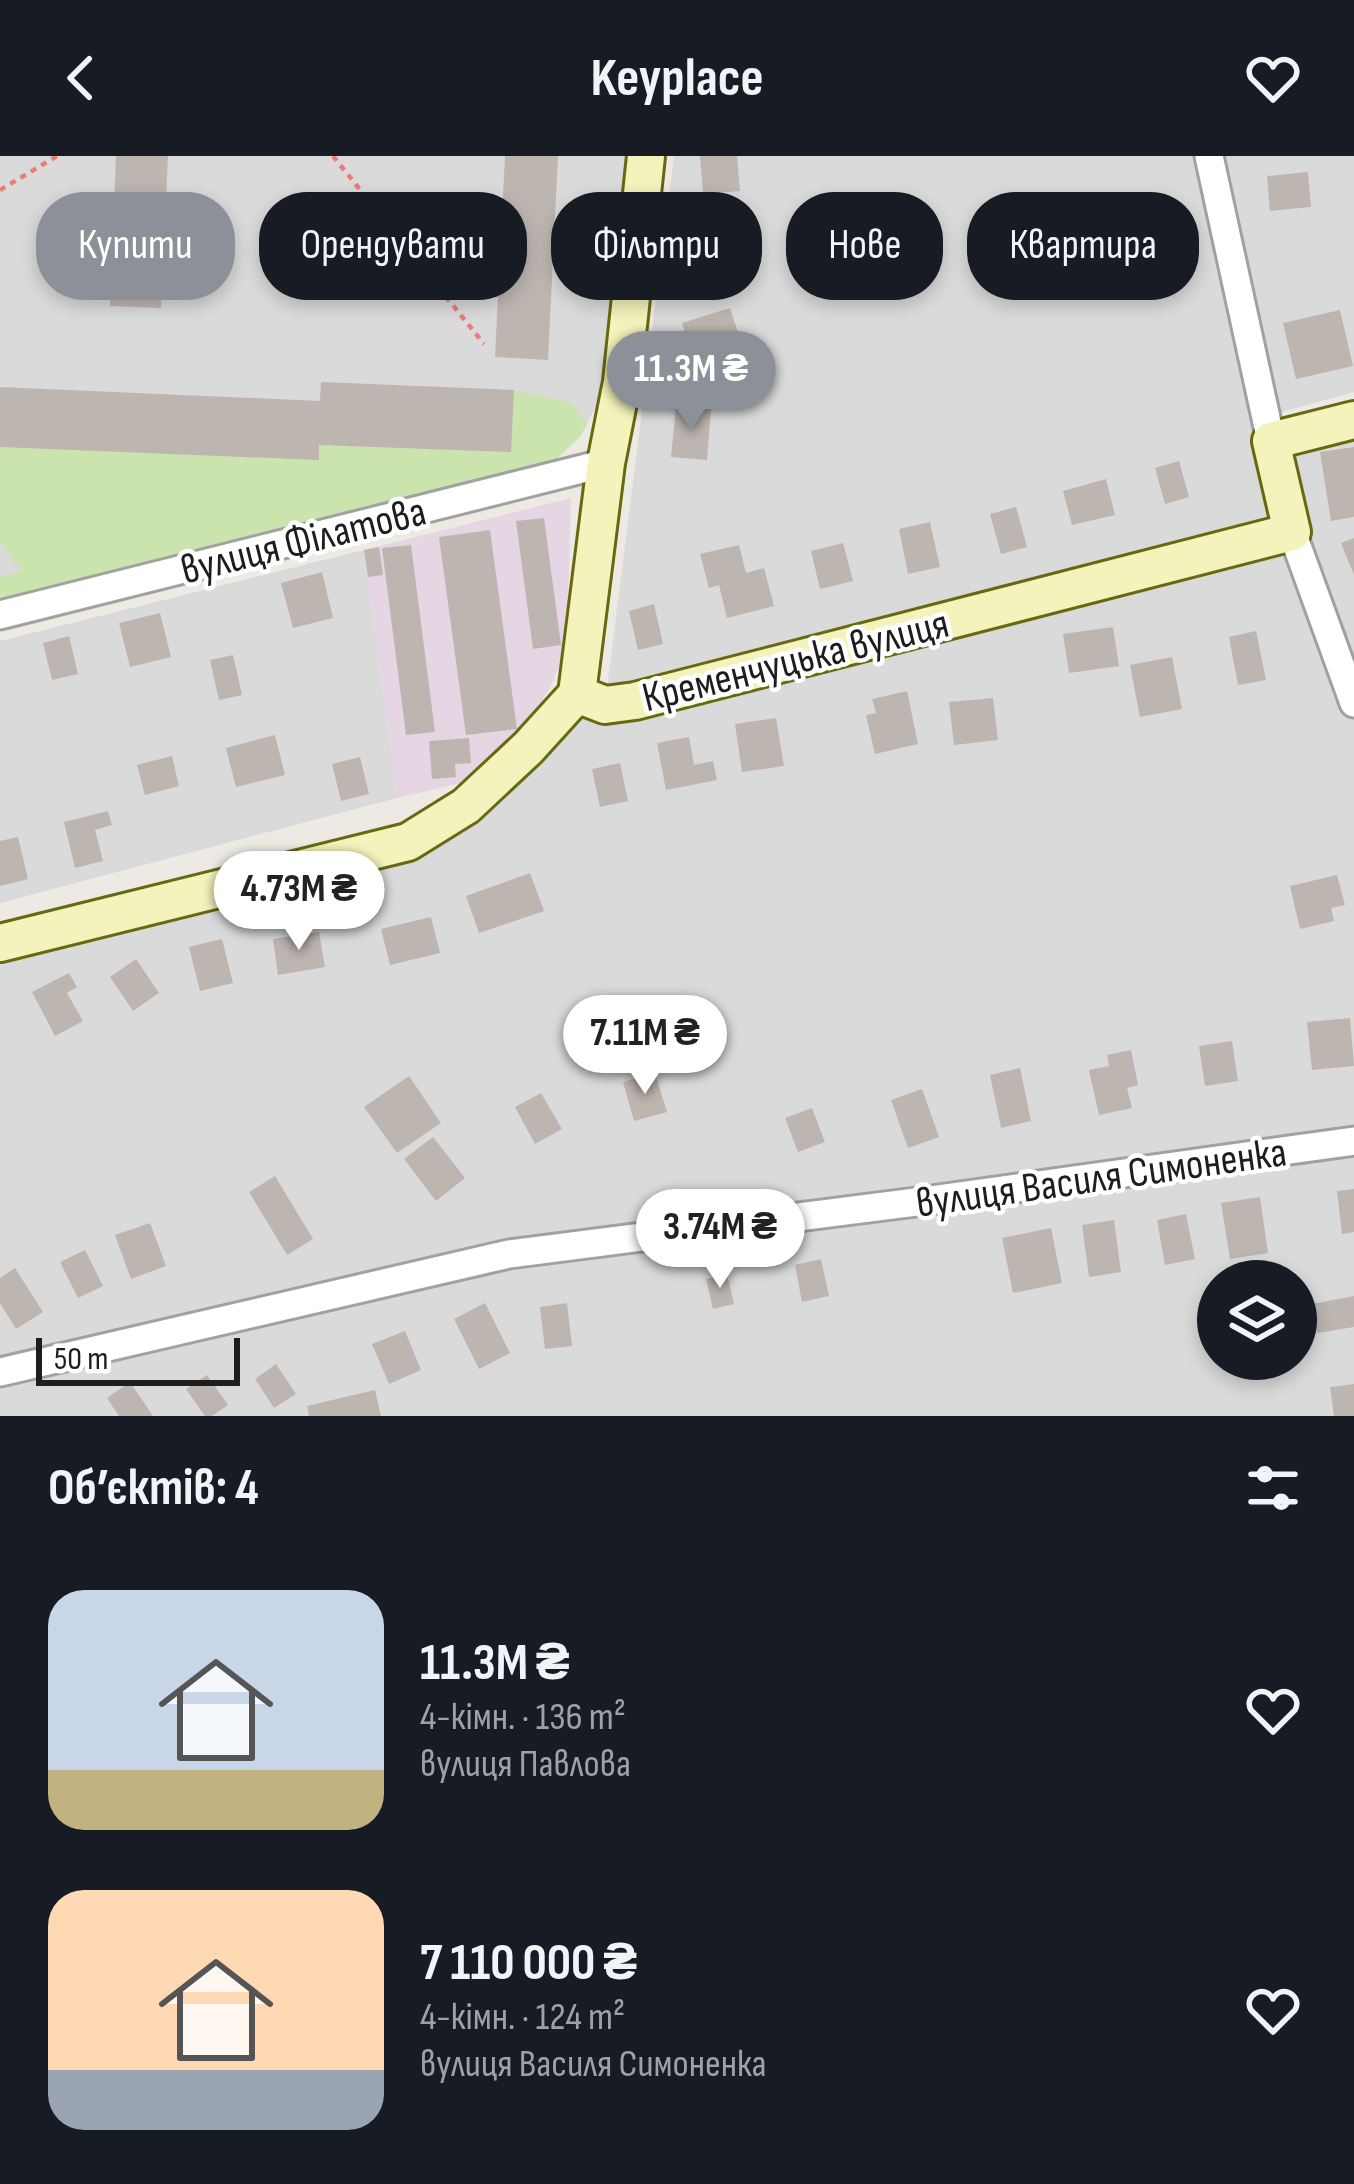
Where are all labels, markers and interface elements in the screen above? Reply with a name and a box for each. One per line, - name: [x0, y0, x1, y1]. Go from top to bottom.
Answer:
- icon: back: [48, 45, 114, 111]
- icon: heart: [1240, 45, 1306, 111]
- text: Keyplace: [591, 46, 763, 111]
- chip: Купити: [36, 192, 235, 300]
- chip: Орендувати: [259, 192, 527, 300]
- chip: Фільтри: [551, 192, 762, 300]
- chip: Нове: [786, 192, 943, 300]
- chip: Квартира: [967, 192, 1199, 300]
- pin: 11.3M ₴: [580, 331, 802, 433]
- text: 11.3M ₴: [634, 346, 748, 393]
- street label: вулиця Філатова: [176, 486, 431, 596]
- street label: Кременчуцька вулиця: [637, 599, 954, 724]
- pin: 4.73M ₴: [188, 851, 410, 953]
- text: 4.73M ₴: [241, 866, 357, 913]
- pin: 7.11M ₴: [534, 995, 756, 1097]
- text: 7.11M ₴: [590, 1010, 700, 1057]
- street label: вулиця Василя Симоненка: [913, 1127, 1290, 1230]
- pin: 3.74M ₴: [609, 1189, 831, 1291]
- text: 3.74M ₴: [663, 1204, 777, 1251]
- map controls: [1197, 1260, 1317, 1380]
- button: layers: [1197, 1260, 1317, 1380]
- scale bar: [36, 1332, 240, 1385]
- text: 50 m: [54, 1339, 108, 1379]
- icon: filters: [1240, 1455, 1306, 1521]
- text: Об’єктів: 4: [48, 1458, 259, 1519]
- text: 11.3M ₴: [420, 1633, 570, 1694]
- icon: home: [144, 1638, 288, 1782]
- icon: heart: [1240, 1677, 1306, 1743]
- text: 4-кімн. · 136 m²: [420, 1694, 626, 1741]
- text: вулиця Павлова: [420, 1741, 631, 1788]
- text: 7 110 000 ₴: [420, 1933, 637, 1994]
- icon: home: [144, 1938, 288, 2082]
- icon: heart: [1240, 1977, 1306, 2043]
- text: 4-кімн. · 124 m²: [420, 1994, 625, 2041]
- text: вулиця Василя Симоненка: [420, 2041, 767, 2088]

